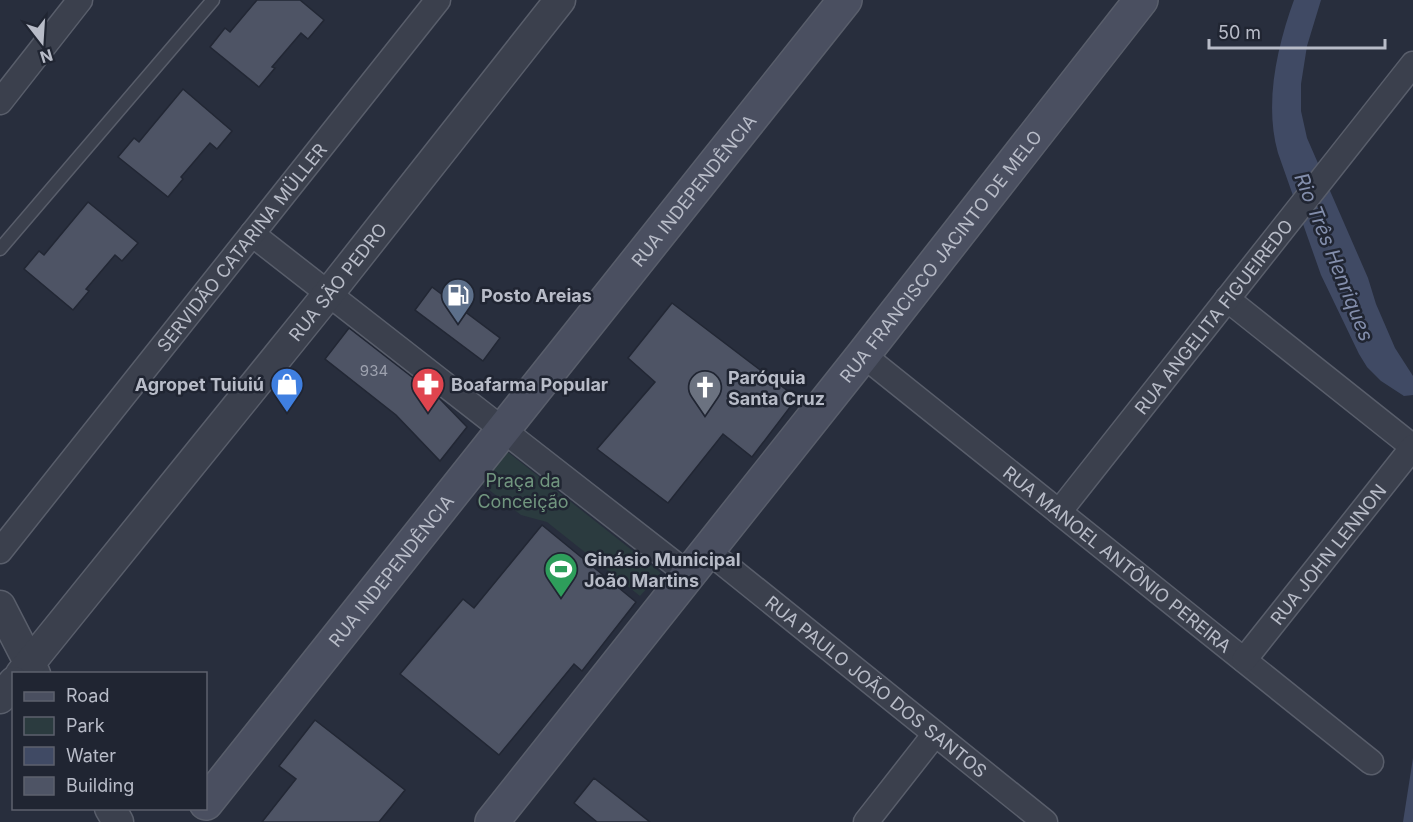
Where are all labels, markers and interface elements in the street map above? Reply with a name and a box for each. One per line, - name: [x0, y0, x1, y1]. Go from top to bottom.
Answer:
- north arrow: [12, 12, 72, 72]
- scale bar: [1209, 12, 1384, 50]
- text: 50 m: [1218, 22, 1261, 43]
- text: N: [38, 45, 55, 68]
- street label: RUA INDEPENDÊNCIA: [627, 110, 760, 270]
- street label: RUA FRANCISCO JACINTO DE MELO: [835, 126, 1046, 386]
- street label: SERVIDÃO CATARINA MÜLLER: [152, 139, 331, 356]
- water label: Rio Três Henriques: [1289, 169, 1379, 345]
- street label: RUA ANGELITA FIGUEIREDO: [1130, 215, 1297, 418]
- street label: RUA SÃO PEDRO: [284, 219, 391, 345]
- fuel station icon: Posto Areias: [440, 277, 476, 324]
- place label: Posto Areias: [481, 285, 592, 306]
- house number: 934: [360, 361, 388, 380]
- shop icon: Agropet Tuiuiú: [269, 366, 305, 413]
- pharmacy icon: Boafarma Popular: [410, 366, 446, 413]
- place label: Paróquia Santa Cruz: [728, 367, 825, 409]
- church icon: Paróquia Santa Cruz: [687, 369, 723, 416]
- place label: Agropet Tuiuiú: [135, 374, 264, 395]
- place label: Boafarma Popular: [451, 374, 608, 395]
- street label: RUA MANOEL ANTÔNIO PEREIRA: [999, 461, 1236, 656]
- park label: Praça da Conceição: [477, 470, 569, 512]
- street label: RUA JOHN LENNON: [1266, 480, 1390, 629]
- street label: RUA INDEPENDÊNCIA: [324, 490, 458, 651]
- place label: Ginásio Municipal João Martins: [584, 549, 741, 591]
- sports icon: Ginásio Municipal João Martins: [543, 551, 579, 598]
- street label: RUA PAULO JOÃO DOS SANTOS: [762, 591, 991, 782]
- legend: [12, 672, 207, 810]
- text: Road: [66, 685, 109, 706]
- text: Park: [66, 715, 105, 736]
- text: Water: [66, 745, 116, 766]
- text: Building: [66, 775, 134, 796]

